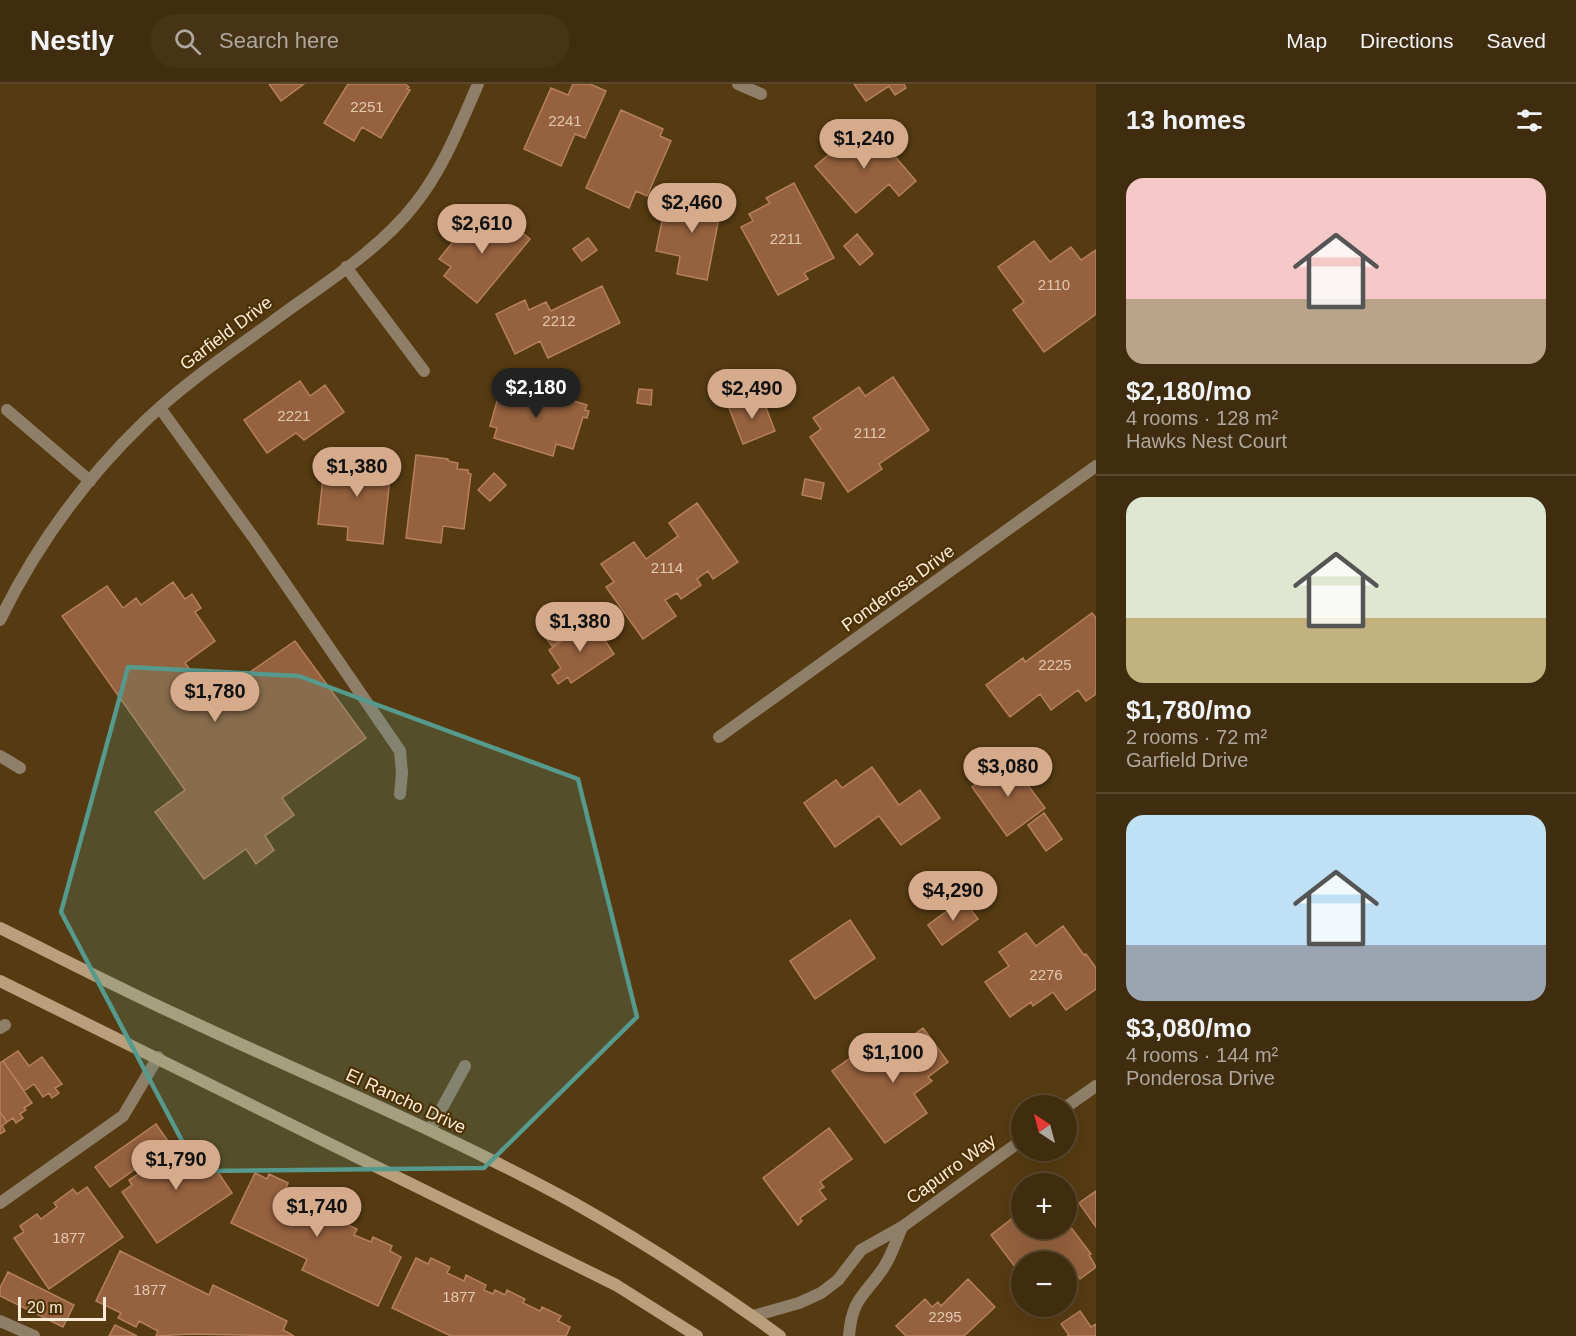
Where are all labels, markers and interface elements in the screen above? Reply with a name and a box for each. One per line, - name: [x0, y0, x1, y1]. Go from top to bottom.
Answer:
- search box: [150, 14, 570, 68]
- text: Nestly: [30, 25, 114, 56]
- icon: search: [171, 25, 204, 58]
- text: Search here: [219, 28, 339, 53]
- text: Map: [1286, 29, 1327, 52]
- text: Directions: [1360, 29, 1453, 52]
- text: Saved: [1486, 29, 1546, 52]
- house number: 2251: [350, 98, 384, 115]
- icon: filters: [1513, 104, 1546, 137]
- text: 13 homes: [1126, 105, 1246, 135]
- house number: 2241: [548, 112, 582, 129]
- pin: $1,240: [815, 119, 913, 170]
- text: $1,240: [833, 127, 895, 149]
- pin: $2,460: [643, 183, 741, 234]
- text: $2,460: [661, 191, 723, 213]
- pin: $2,610: [433, 204, 531, 255]
- text: $2,610: [451, 212, 513, 234]
- icon: home: [1282, 217, 1390, 325]
- house number: 2211: [770, 230, 802, 247]
- house number: 2110: [1038, 276, 1070, 293]
- street label: Garfield Drive: [176, 292, 276, 374]
- house number: 2212: [542, 312, 576, 329]
- pin: $2,180: [487, 368, 585, 419]
- pin: $2,490: [703, 369, 801, 420]
- text: $2,180: [505, 376, 567, 398]
- text: $2,180/mo: [1126, 376, 1252, 406]
- text: $2,490: [721, 377, 783, 399]
- house number: 2221: [277, 407, 311, 424]
- text: 4 rooms · 128 m²: [1126, 407, 1278, 429]
- house number: 2112: [854, 424, 886, 441]
- text: Hawks Nest Court: [1126, 430, 1287, 452]
- pin: $1,380: [308, 447, 406, 498]
- text: $1,380: [326, 455, 388, 477]
- icon: home: [1282, 536, 1390, 644]
- street label: Ponderosa Drive: [838, 541, 958, 635]
- house number: 2114: [651, 559, 683, 576]
- pin: $1,380: [531, 602, 629, 653]
- text: $1,380: [549, 610, 611, 632]
- house number: 2225: [1038, 656, 1072, 673]
- pin: $1,780: [166, 672, 264, 723]
- text: $1,780: [184, 680, 246, 702]
- text: $1,780/mo: [1126, 695, 1252, 725]
- text: 2 rooms · 72 m²: [1126, 726, 1267, 748]
- pin: $3,080: [959, 747, 1057, 798]
- text: Garfield Drive: [1126, 749, 1248, 771]
- text: $3,080: [977, 755, 1039, 777]
- icon: home: [1282, 854, 1390, 962]
- pin: $4,290: [904, 871, 1002, 922]
- text: $4,290: [922, 879, 984, 901]
- house number: 2276: [1029, 966, 1063, 983]
- text: $3,080/mo: [1126, 1013, 1252, 1043]
- pin: $1,100: [844, 1033, 942, 1084]
- text: $1,100: [862, 1041, 924, 1063]
- text: 4 rooms · 144 m²: [1126, 1044, 1278, 1066]
- street label: El Rancho Drive: [343, 1064, 469, 1138]
- text: Ponderosa Drive: [1126, 1067, 1275, 1089]
- north arrow: [1011, 1095, 1077, 1161]
- map controls: [1011, 1095, 1077, 1317]
- street label: Capurro Way: [902, 1130, 1000, 1208]
- pin: $1,790: [127, 1140, 225, 1191]
- text: $1,790: [145, 1148, 207, 1170]
- button: +: [1011, 1173, 1077, 1239]
- pin: $1,740: [268, 1187, 366, 1238]
- text: $1,740: [286, 1195, 348, 1217]
- house number: 1877: [52, 1229, 86, 1246]
- button: −: [1011, 1251, 1077, 1317]
- house number: 1877: [133, 1281, 167, 1298]
- house number: 1877: [442, 1288, 476, 1305]
- scale bar: [18, 1294, 106, 1322]
- text: 20 m: [27, 1299, 63, 1316]
- house number: 2295: [928, 1308, 962, 1325]

